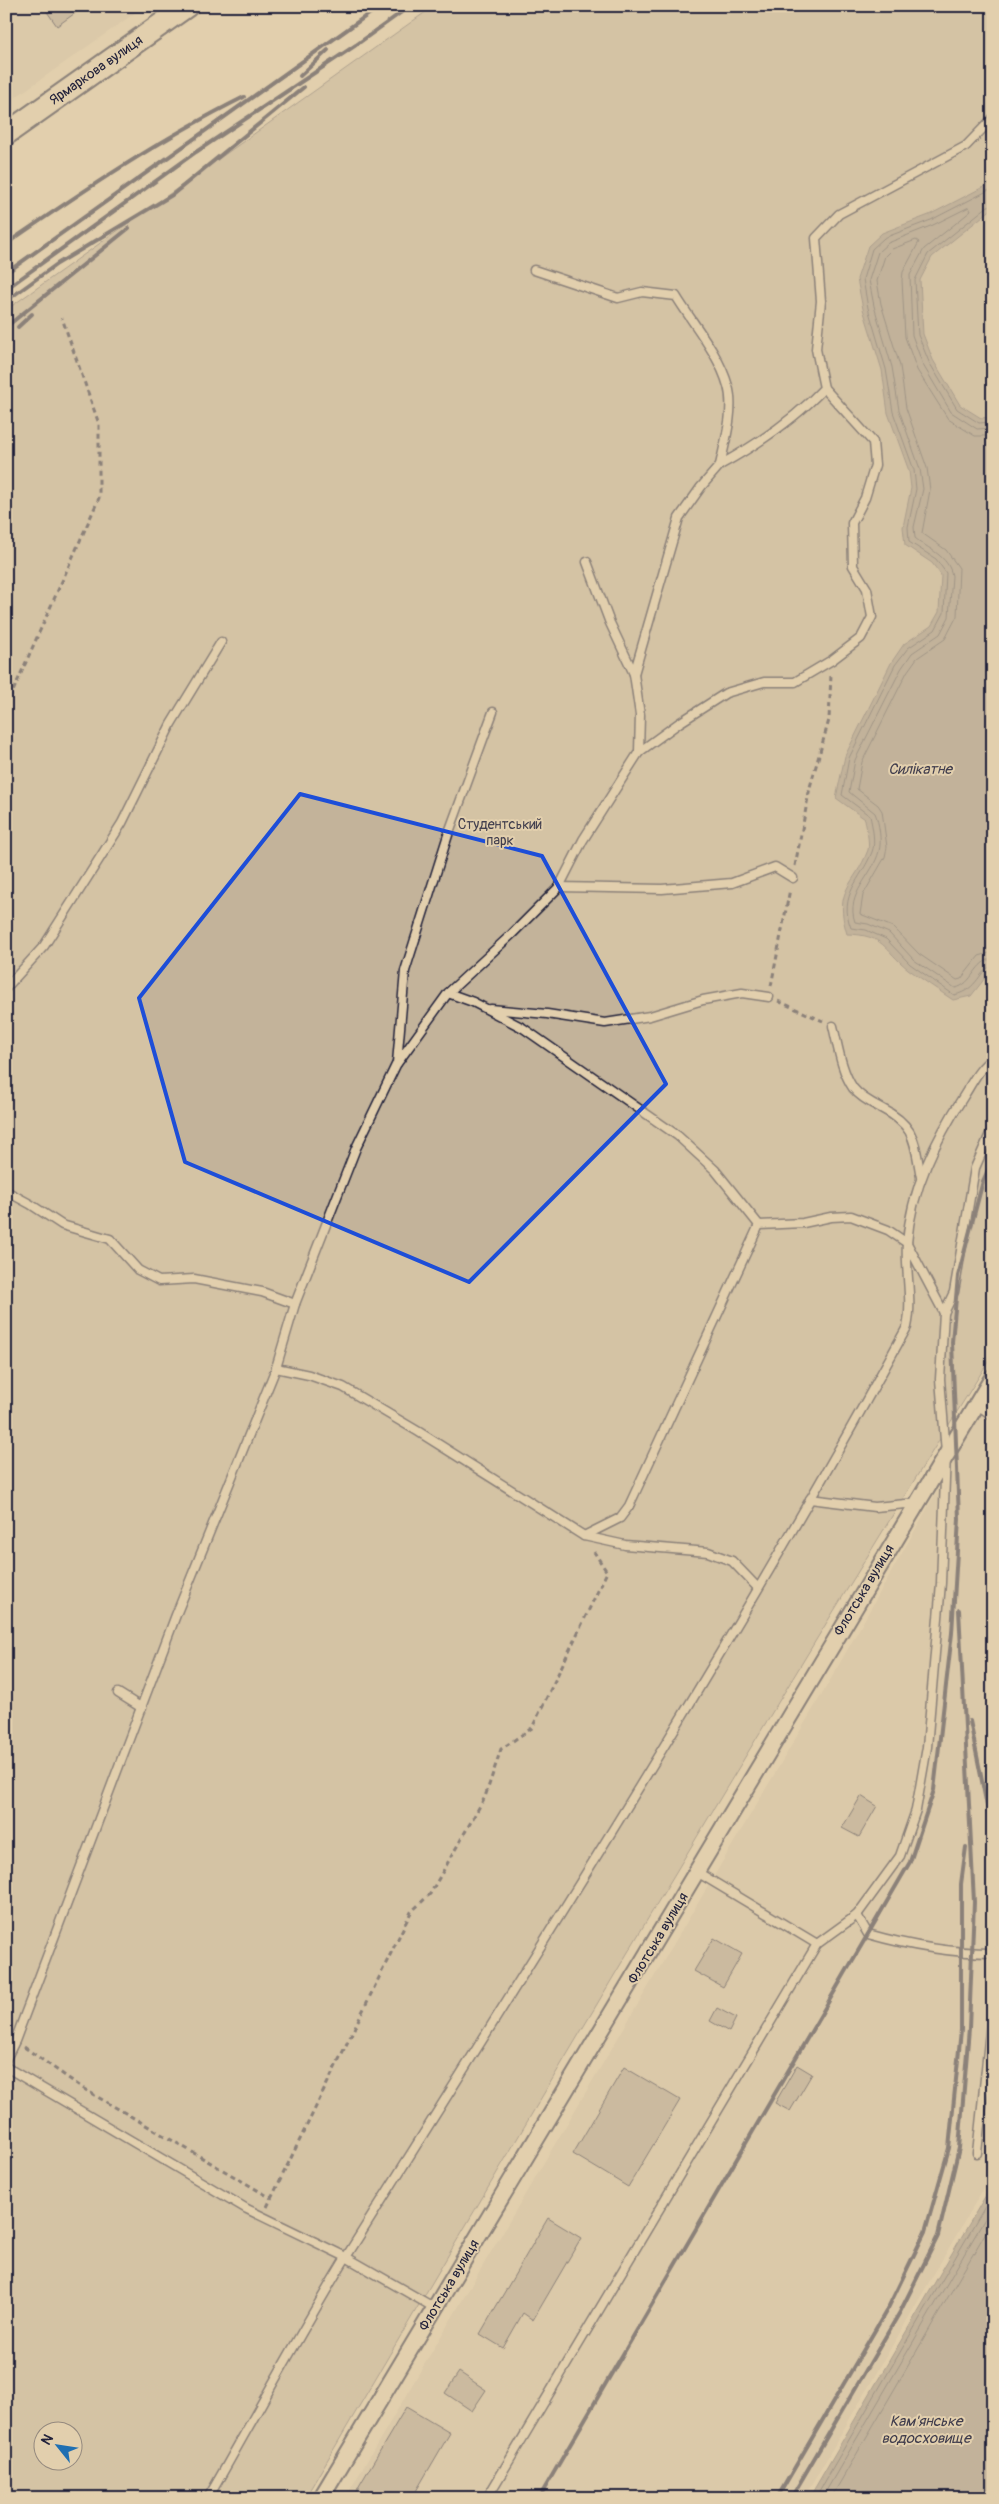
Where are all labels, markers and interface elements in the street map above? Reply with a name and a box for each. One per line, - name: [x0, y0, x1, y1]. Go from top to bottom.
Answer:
- street label: Ярмаркова вулиця: [46, 31, 146, 109]
- water label: Силікатне: [888, 760, 953, 779]
- park label: Студентський парк: [458, 816, 542, 849]
- street label: Флотська вулиця: [830, 1541, 898, 1639]
- street label: Флотська вулиця: [624, 1889, 692, 1987]
- street label: Флотська вулиця: [415, 2236, 483, 2334]
- water label: Кам'янське водосховище: [881, 2412, 972, 2448]
- north arrow: [32, 2422, 82, 2472]
- text: N: [37, 2431, 57, 2448]

